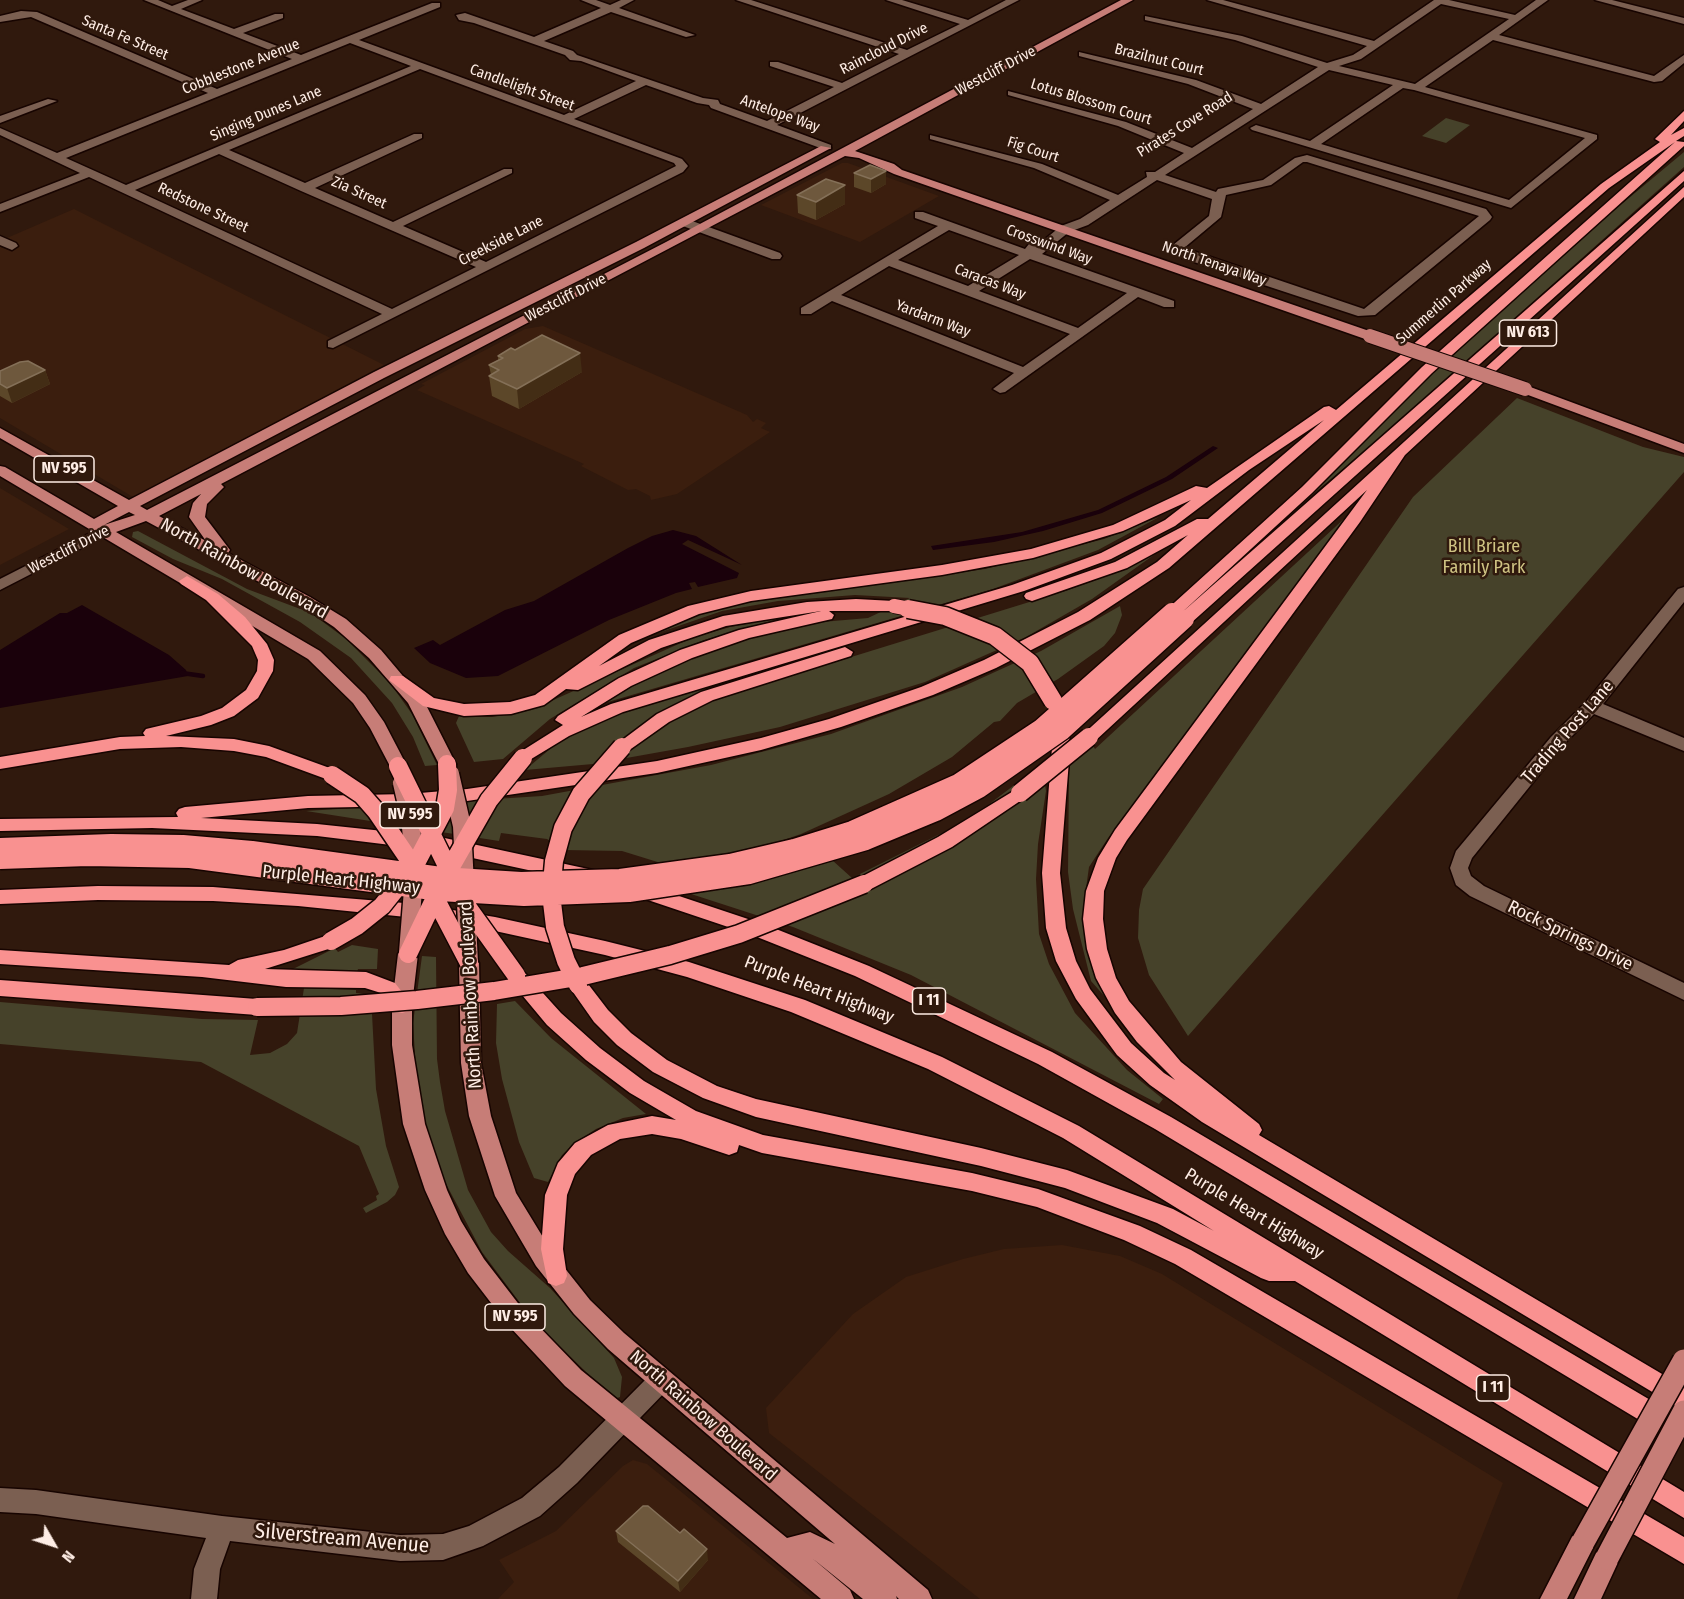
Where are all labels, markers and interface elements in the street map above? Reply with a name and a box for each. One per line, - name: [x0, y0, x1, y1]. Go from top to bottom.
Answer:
- street label: Santa Fe Street: [79, 12, 171, 64]
- street label: Raincloud Drive: [837, 19, 931, 79]
- street label: Cobblestone Avenue: [180, 35, 302, 99]
- street label: Brazilnut Court: [1112, 40, 1206, 80]
- street label: Westcliff Drive: [953, 42, 1039, 100]
- street label: Candlelight Street: [467, 61, 577, 115]
- street label: Lotus Blossom Court: [1028, 75, 1154, 129]
- street label: Singing Dunes Lane: [208, 82, 324, 146]
- street label: Pirates Cove Road: [1134, 88, 1236, 162]
- street label: Antelope Way: [738, 91, 822, 137]
- street label: Fig Court: [1005, 133, 1061, 167]
- street label: Zia Street: [329, 173, 389, 213]
- street label: Redstone Street: [155, 179, 251, 237]
- street label: Creekside Lane: [456, 212, 546, 270]
- street label: Crosswind Way: [1003, 221, 1095, 269]
- street label: North Tenaya Way: [1160, 238, 1268, 290]
- street label: Summerlin Parkway: [1393, 256, 1495, 348]
- street label: Caracas Way: [952, 260, 1028, 304]
- street label: Westcliff Drive: [523, 270, 609, 326]
- street label: Yardarm Way: [893, 296, 973, 342]
- road number: NV 613: [1500, 320, 1556, 346]
- road number: NV 595: [34, 456, 94, 482]
- street label: North Rainbow Boulevard: [157, 514, 331, 624]
- street label: Westcliff Drive: [26, 522, 112, 578]
- park label: Bill Briare Family Park: [1443, 536, 1525, 578]
- street label: Trading Post Lane: [1517, 676, 1619, 788]
- road number: NV 595: [380, 802, 440, 828]
- street label: Purple Heart Highway: [261, 861, 421, 899]
- street label: Rock Springs Drive: [1504, 896, 1636, 976]
- street label: North Rainbow Boulevard: [455, 901, 487, 1089]
- street label: Purple Heart Highway: [741, 952, 897, 1028]
- road number: I 11: [912, 988, 946, 1014]
- street label: Purple Heart Highway: [1181, 1164, 1327, 1264]
- road number: NV 595: [485, 1304, 545, 1330]
- street label: North Rainbow Boulevard: [625, 1346, 781, 1486]
- road number: I 11: [1476, 1375, 1510, 1401]
- north arrow: [24, 1515, 84, 1575]
- street label: Silverstream Avenue: [254, 1519, 430, 1559]
- text: N: [58, 1547, 79, 1566]

